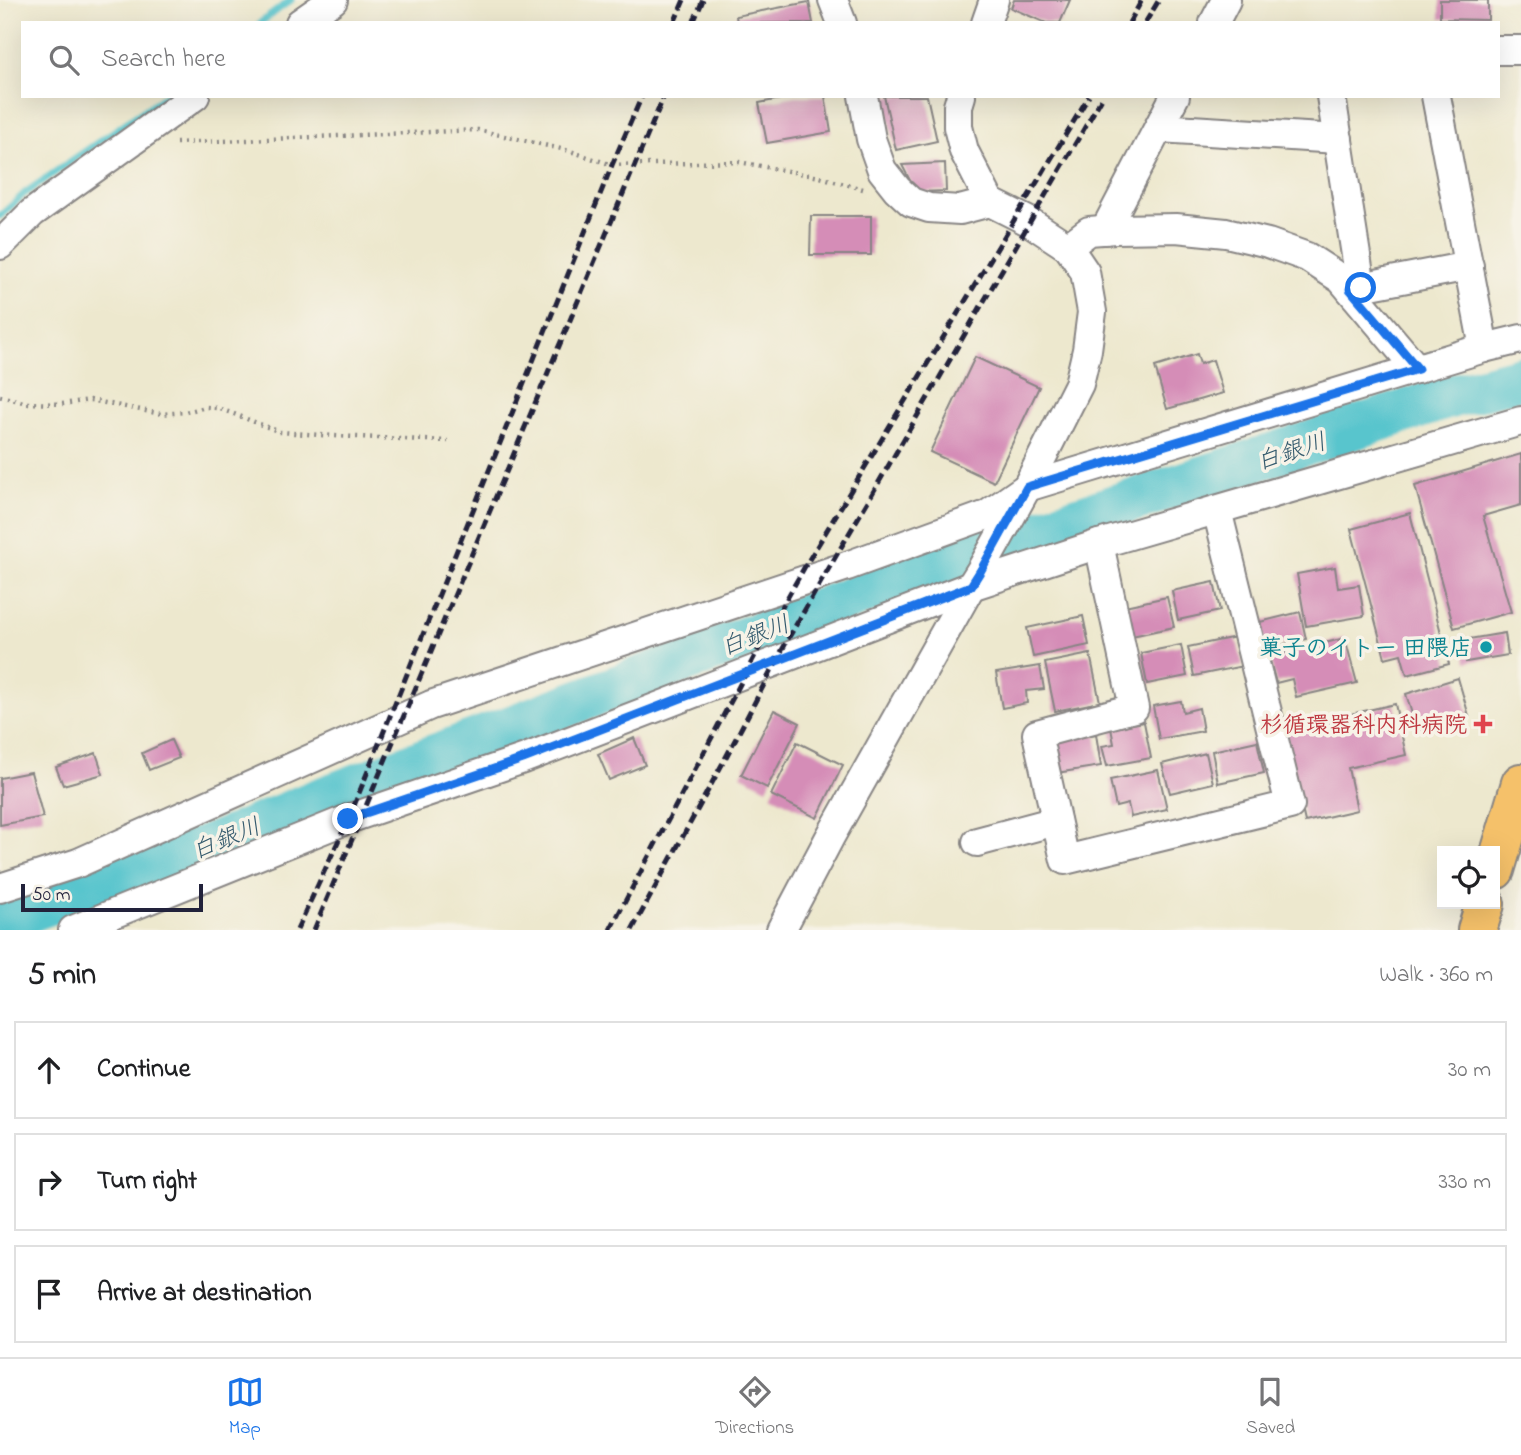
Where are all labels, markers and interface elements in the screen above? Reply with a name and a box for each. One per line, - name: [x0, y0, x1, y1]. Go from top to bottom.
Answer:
- search box: [21, 21, 1500, 98]
- icon: search: [45, 41, 83, 79]
- text: Search here: [101, 41, 226, 79]
- route start: [1345, 272, 1376, 303]
- water label: 白銀川: [1252, 426, 1331, 481]
- water label: 白銀川: [716, 608, 796, 667]
- place label: 菓子のイトー 田隈店: [1259, 633, 1472, 666]
- marker: 菓子のイトー 田隈店: [1478, 639, 1494, 655]
- place label: 杉循環器科内科病院: [1260, 710, 1467, 743]
- marker: 杉循環器科内科病院: [1473, 714, 1493, 734]
- route end: [332, 803, 363, 834]
- water label: 白銀川: [187, 811, 267, 870]
- map controls: [1437, 846, 1500, 909]
- button: locate: [1437, 846, 1500, 909]
- scale bar: [21, 881, 203, 913]
- text: 50 m: [32, 882, 71, 909]
- text: 5 min: [28, 954, 96, 998]
- text: Walk · 360 m: [1379, 959, 1493, 992]
- icon: ahead: [30, 1051, 68, 1089]
- text: Continue: [97, 1051, 190, 1089]
- text: 30 m: [1448, 1054, 1491, 1087]
- icon: right: [30, 1163, 68, 1201]
- text: Turn right: [97, 1163, 197, 1201]
- text: 330 m: [1438, 1166, 1491, 1199]
- icon: arrive: [30, 1275, 68, 1313]
- text: Arrive at destination: [97, 1275, 312, 1313]
- tab: Map: [226, 1373, 264, 1442]
- tab: Directions: [715, 1373, 794, 1442]
- tab: Saved: [1246, 1373, 1295, 1442]

